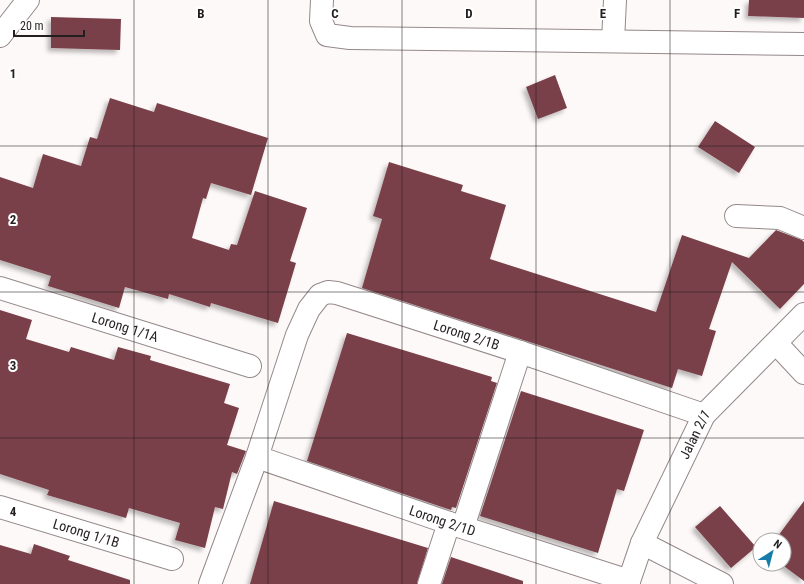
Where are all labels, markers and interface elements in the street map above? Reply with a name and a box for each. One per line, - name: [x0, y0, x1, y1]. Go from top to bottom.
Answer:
- text: B: [197, 6, 205, 21]
- text: C: [331, 6, 339, 21]
- text: D: [465, 6, 473, 21]
- text: E: [600, 6, 607, 21]
- text: F: [734, 6, 740, 21]
- scale bar: [14, 12, 84, 38]
- text: 20 m: [20, 19, 44, 33]
- text: 1: [10, 66, 16, 81]
- text: 2: [10, 212, 17, 227]
- street label: Lorong 1/1A: [90, 309, 160, 345]
- street label: Lorong 2/1B: [432, 317, 502, 353]
- text: 3: [10, 358, 16, 373]
- street label: Jalan 2/1: [676, 406, 713, 461]
- street label: Lorong 2/1D: [407, 502, 478, 539]
- text: 4: [10, 504, 17, 519]
- street label: Lorong 1/1B: [51, 515, 121, 551]
- north arrow: [752, 532, 792, 572]
- text: N: [771, 537, 784, 552]

